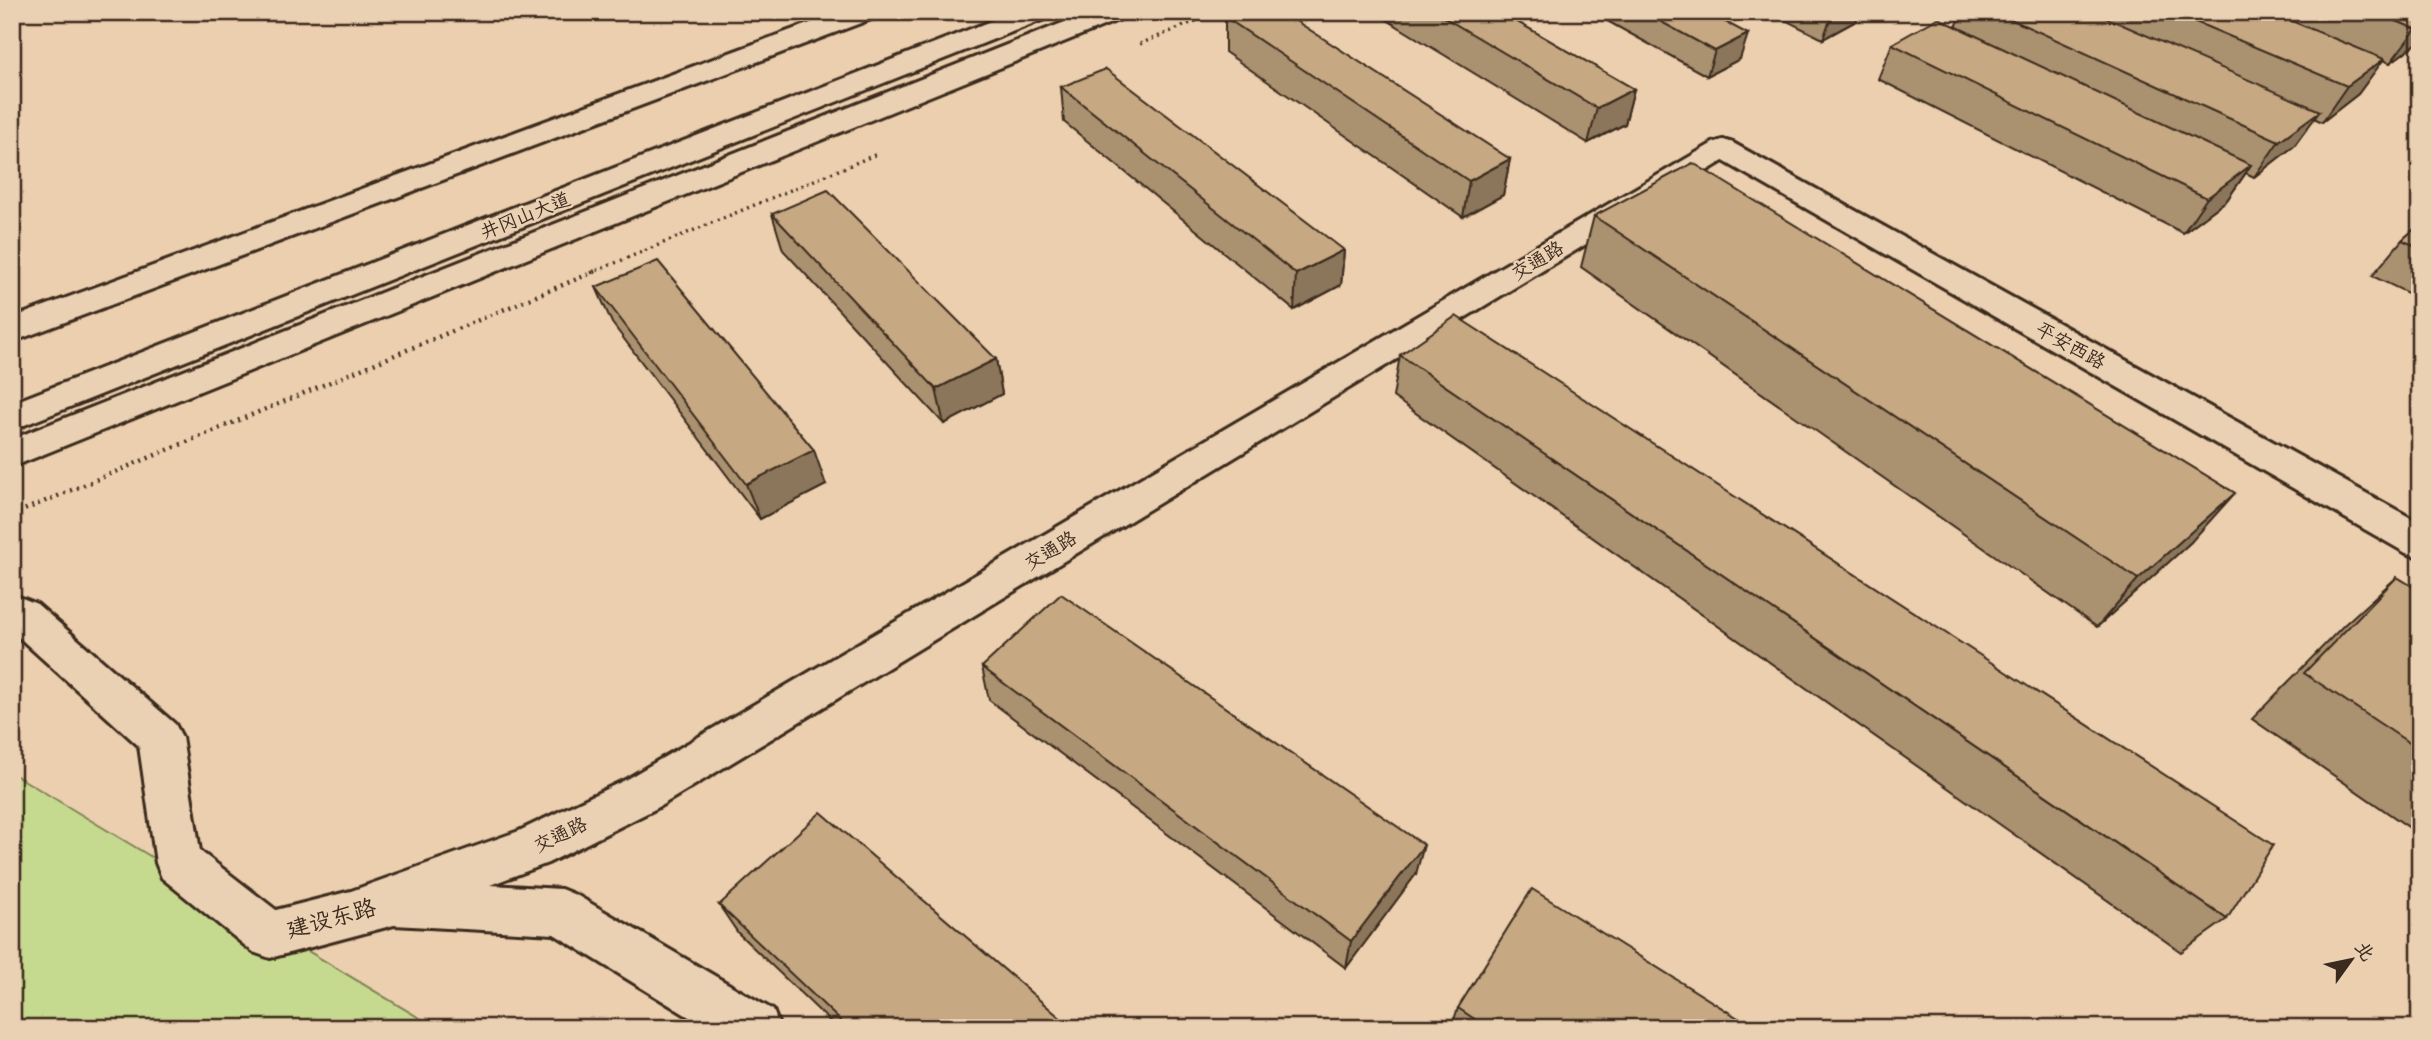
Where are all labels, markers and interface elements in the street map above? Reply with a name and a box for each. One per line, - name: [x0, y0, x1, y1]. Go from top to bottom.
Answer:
- street label: 井冈山大道: [476, 186, 575, 247]
- street label: 交通路: [1506, 235, 1569, 288]
- street label: 平安西路: [2030, 316, 2110, 377]
- street label: 交通路: [1019, 525, 1082, 578]
- street label: 交通路: [529, 811, 592, 860]
- street label: 建设东路: [283, 892, 380, 946]
- north arrow: [2316, 925, 2386, 995]
- text: 北: [2347, 936, 2380, 967]

